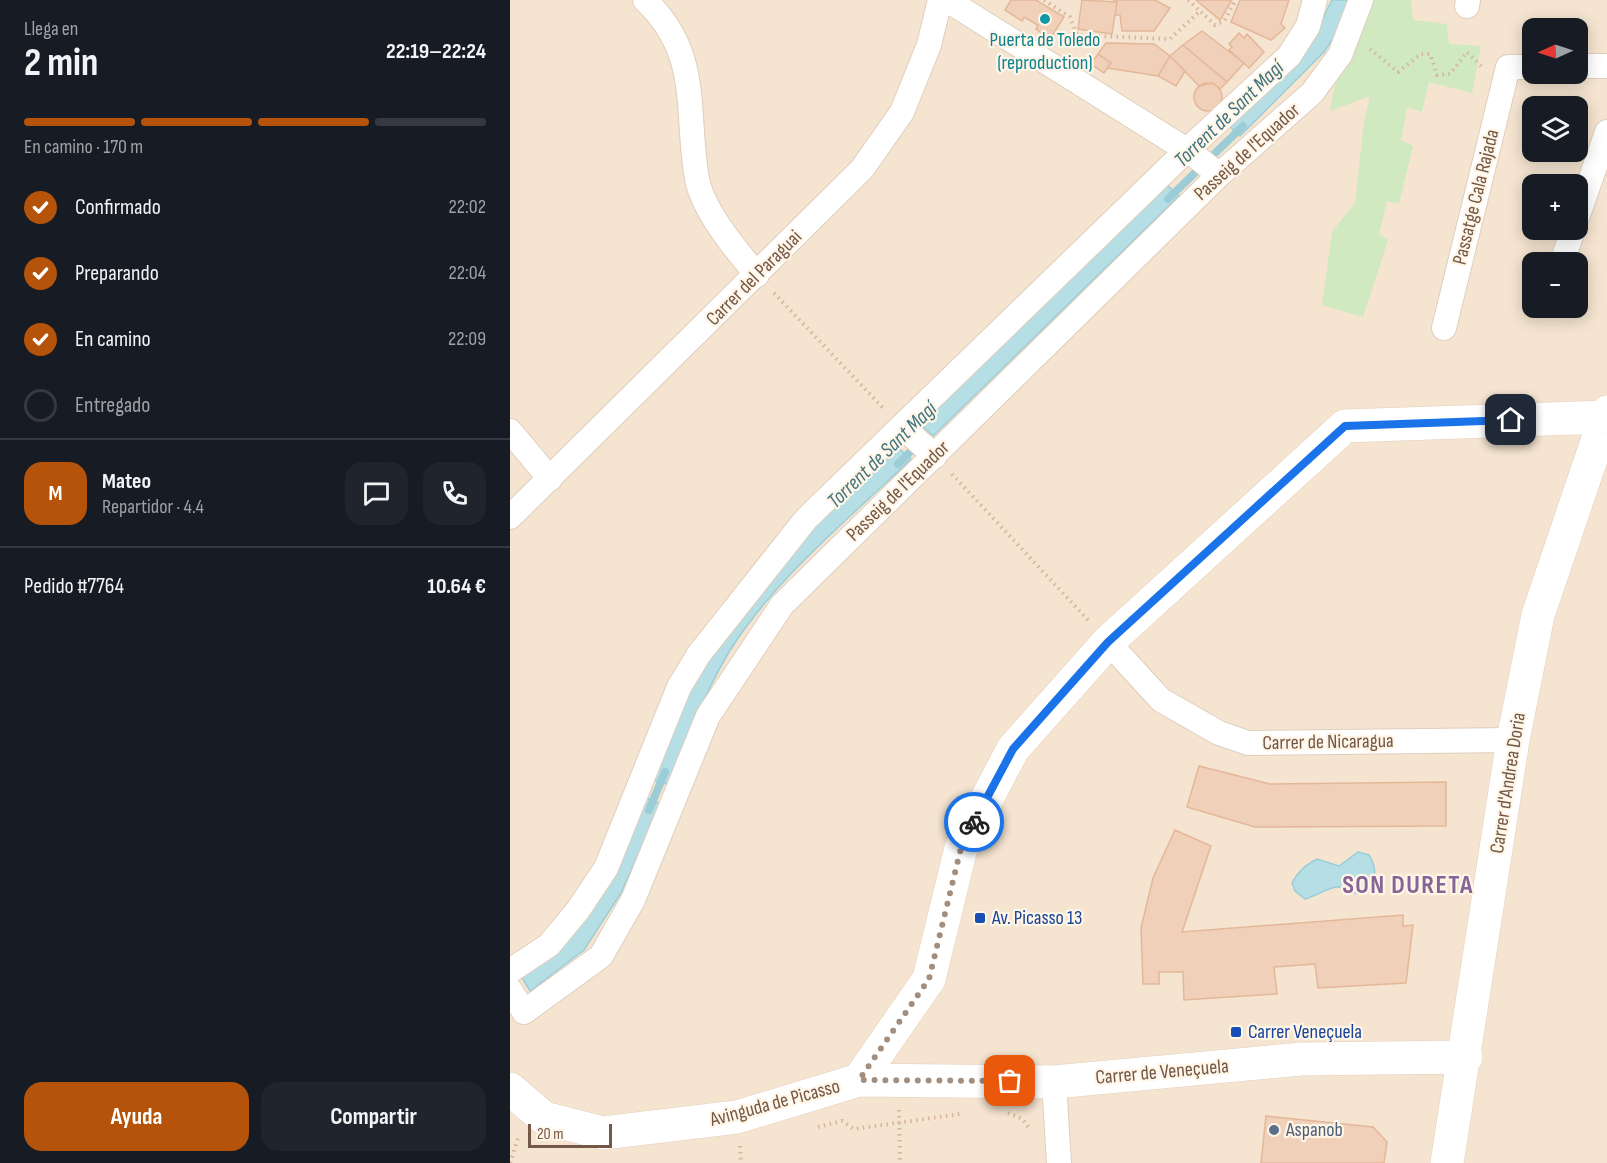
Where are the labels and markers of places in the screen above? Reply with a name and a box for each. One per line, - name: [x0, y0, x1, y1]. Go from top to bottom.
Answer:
- marker: Puerta de Toledo (reproduction): [1038, 12, 1052, 26]
- place label: Puerta de Toledo (reproduction): [990, 28, 1100, 75]
- pin: [1485, 394, 1536, 445]
- place label: Av. Picasso 13: [991, 906, 1082, 930]
- marker: Av. Picasso 13: [973, 911, 987, 925]
- place label: Carrer Veneçuela: [1248, 1020, 1362, 1044]
- marker: Carrer Veneçuela: [1229, 1025, 1243, 1039]
- pin: [984, 1055, 1035, 1106]
- place label: Aspanob: [1285, 1118, 1343, 1142]
- marker: Aspanob: [1267, 1123, 1281, 1137]

